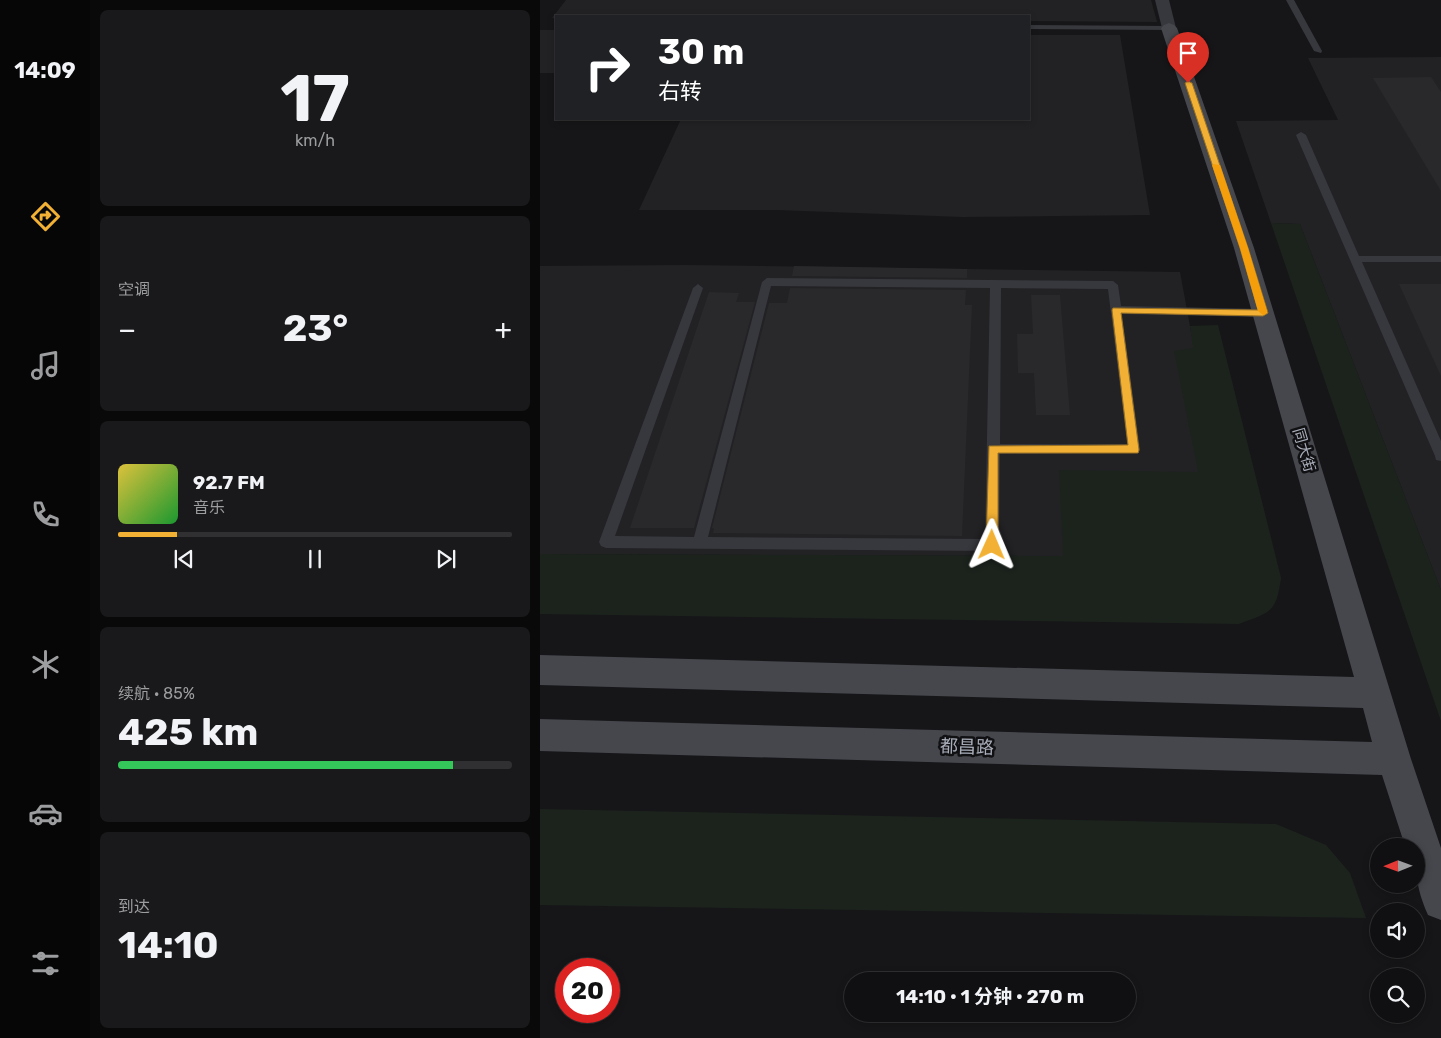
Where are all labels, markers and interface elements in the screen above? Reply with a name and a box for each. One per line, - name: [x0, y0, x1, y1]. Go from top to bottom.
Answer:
- text: 30 m: [658, 31, 744, 73]
- pin: [1167, 32, 1209, 83]
- icon: right: [575, 35, 640, 100]
- icon: arrive: [1174, 39, 1202, 67]
- text: 14:09: [14, 57, 76, 84]
- text: 17: [280, 60, 350, 137]
- text: 右转: [658, 78, 702, 105]
- text: km/h: [295, 131, 335, 150]
- icon: directions: [28, 199, 63, 234]
- text: 空调: [118, 280, 150, 299]
- text: 23°: [283, 305, 348, 351]
- text: −: [118, 313, 136, 346]
- text: +: [495, 313, 512, 346]
- icon: music: [28, 348, 63, 383]
- street label: 同大街: [1289, 426, 1319, 474]
- text: 92.7 FM: [193, 471, 265, 494]
- icon: phone: [28, 497, 63, 532]
- text: 音乐: [193, 498, 225, 517]
- position arrow: [965, 518, 1017, 570]
- icon: previous: [170, 545, 198, 573]
- icon: pause: [301, 545, 329, 573]
- icon: next: [432, 545, 460, 573]
- icon: climate: [28, 647, 63, 682]
- text: 续航 · 85%: [118, 684, 195, 703]
- text: 425 km: [118, 709, 258, 755]
- street label: 都昌路: [940, 735, 994, 759]
- icon: car: [28, 796, 63, 831]
- north arrow: [1370, 838, 1425, 892]
- map controls: [1370, 838, 1425, 1023]
- text: 到达: [118, 897, 150, 916]
- button: sound: [1370, 903, 1425, 958]
- text: 14:10: [118, 922, 219, 968]
- icon: filters: [28, 946, 63, 981]
- speed limit sign: 20: [555, 958, 620, 1023]
- button: search: [1370, 968, 1425, 1023]
- text: 14:10 · 1 分钟 · 270 m: [896, 985, 1084, 1008]

